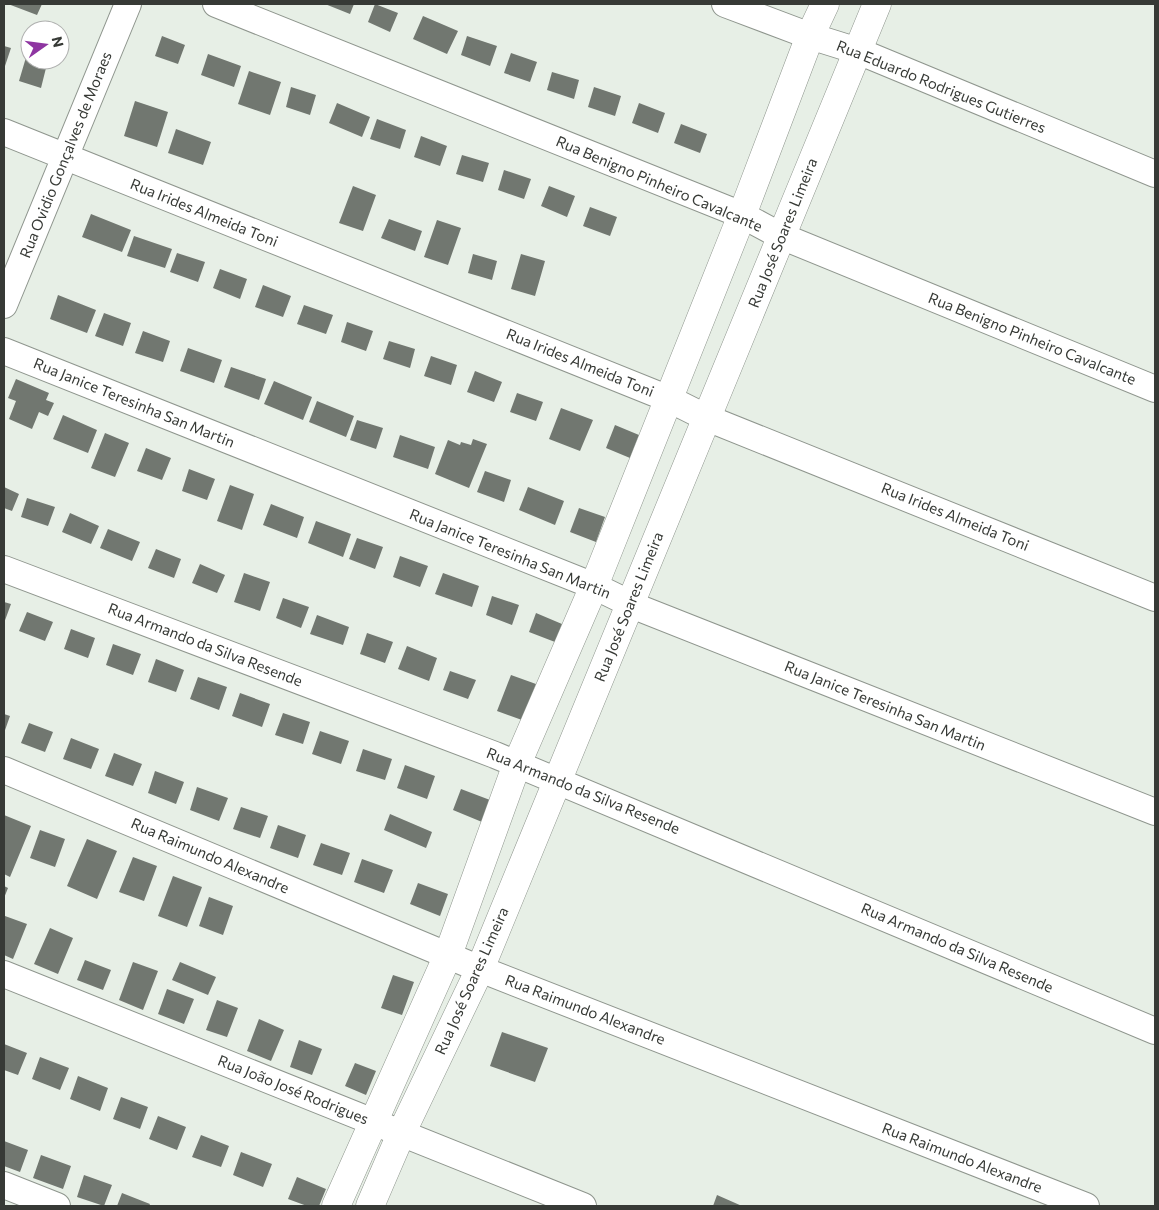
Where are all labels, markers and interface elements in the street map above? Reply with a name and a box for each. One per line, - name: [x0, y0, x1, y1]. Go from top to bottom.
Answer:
- north arrow: [20, 20, 70, 70]
- text: N: [49, 35, 68, 49]
- street label: Rua Eduardo Rodrigues Gutierres: [834, 36, 1049, 136]
- street label: Rua Ovidio Gonçalves de Moraes: [15, 49, 115, 260]
- street label: Rua Benigno Pinheiro Cavalcante: [554, 131, 765, 235]
- street label: Rua José Soares Limeira: [744, 155, 820, 310]
- street label: Rua Irides Almeida Toni: [128, 174, 281, 250]
- street label: Rua Benigno Pinheiro Cavalcante: [926, 288, 1139, 388]
- street label: Rua Irides Almeida Toni: [504, 324, 657, 400]
- street label: Rua Janice Teresinha San Martin: [31, 353, 238, 451]
- street label: Rua Irides Almeida Toni: [879, 478, 1032, 554]
- street label: Rua Janice Teresinha San Martin: [407, 504, 614, 602]
- street label: Rua José Soares Limeira: [590, 529, 666, 684]
- street label: Rua Armando da Silva Resende: [106, 599, 305, 690]
- street label: Rua Janice Teresinha San Martin: [782, 656, 989, 754]
- street label: Rua Armando da Silva Resende: [484, 743, 683, 837]
- street label: Rua Raimundo Alexandre: [129, 814, 292, 897]
- street label: Rua Armando da Silva Resende: [859, 898, 1056, 996]
- street label: Rua José Soares Limeira: [430, 904, 512, 1057]
- street label: Rua Raimundo Alexandre: [503, 970, 668, 1048]
- street label: Rua João José Rodrigues: [215, 1051, 372, 1128]
- street label: Rua Raimundo Alexandre: [880, 1118, 1045, 1196]

